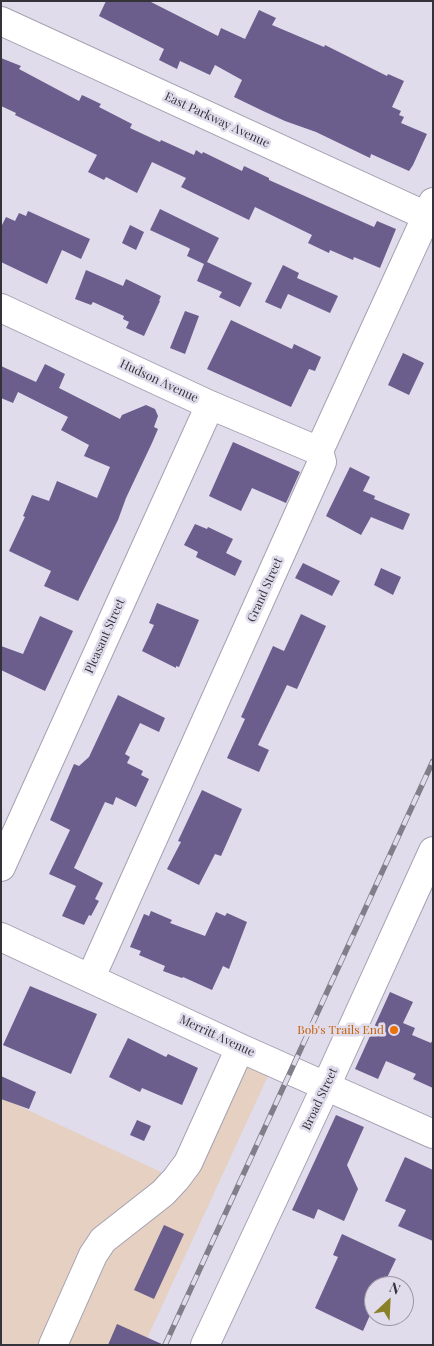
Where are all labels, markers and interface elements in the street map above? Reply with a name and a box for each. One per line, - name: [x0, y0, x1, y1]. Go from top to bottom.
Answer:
- street label: East Parkway Avenue: [162, 89, 272, 151]
- street label: Hudson Avenue: [118, 357, 200, 405]
- street label: Grand Street: [244, 556, 286, 624]
- street label: Pleasant Street: [82, 596, 128, 676]
- street label: Merritt Avenue: [177, 1012, 257, 1060]
- place label: Bob's Trails End: [297, 1023, 384, 1037]
- marker: Bob's Trails End: [388, 1024, 400, 1036]
- street label: Broad Street: [299, 1065, 341, 1133]
- north arrow: [364, 1276, 414, 1326]
- text: N: [387, 1277, 404, 1299]

